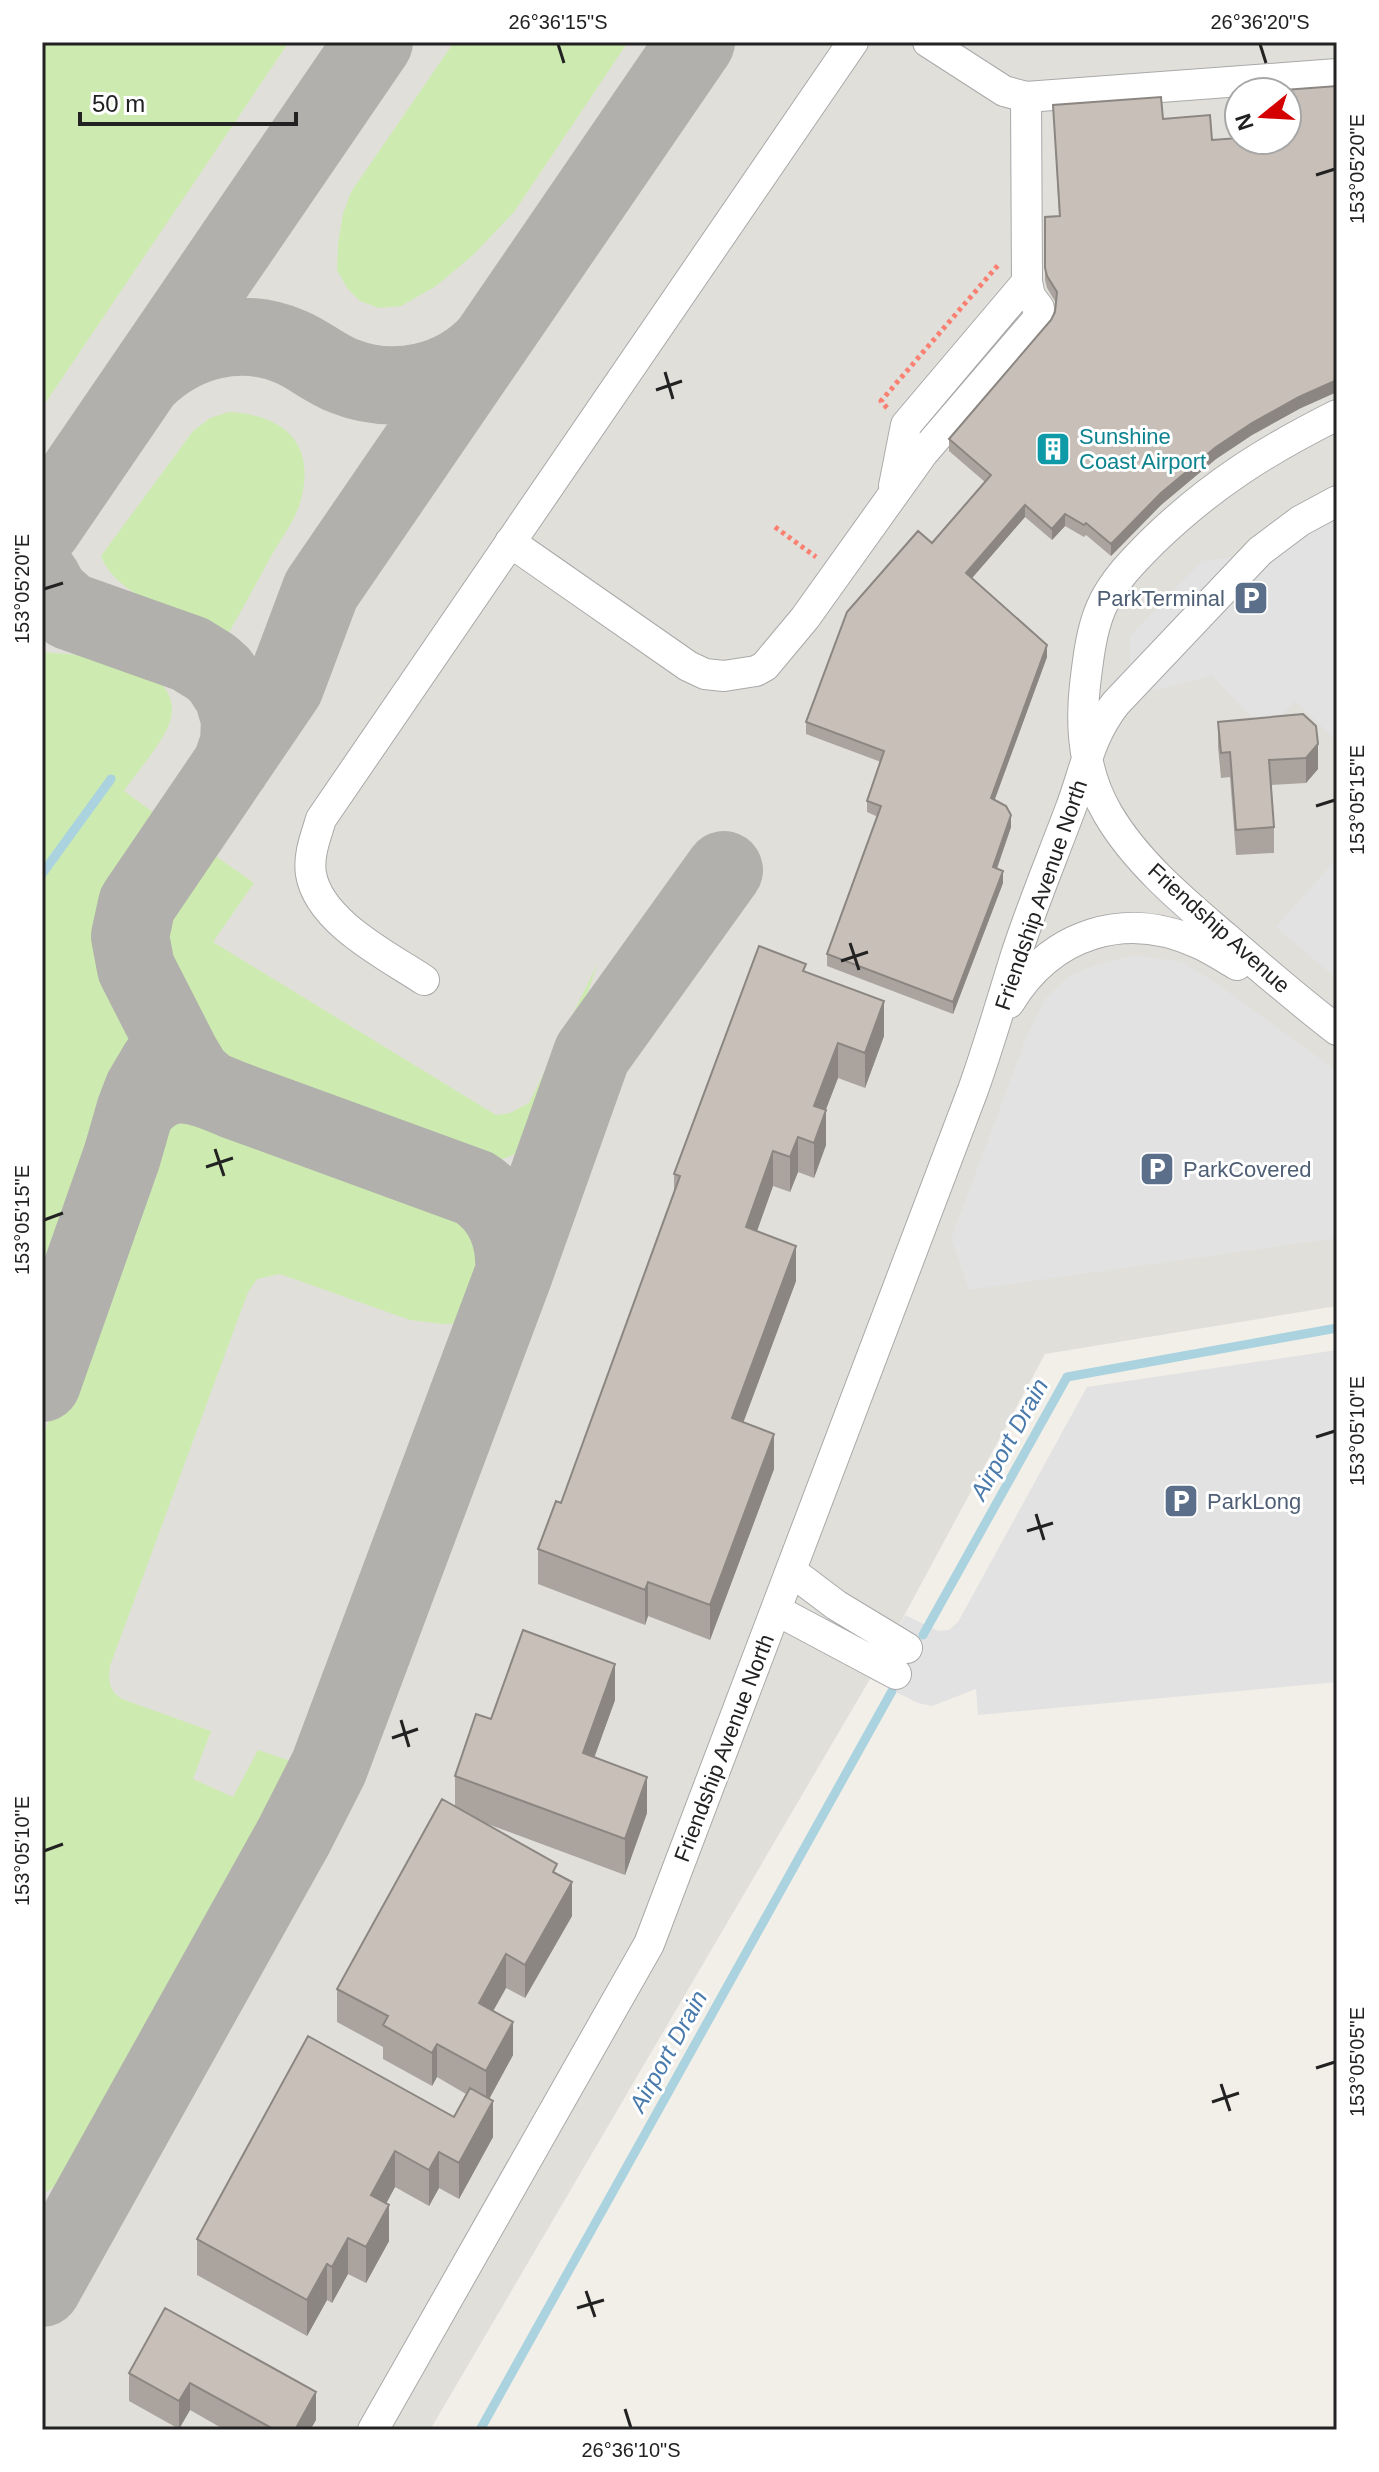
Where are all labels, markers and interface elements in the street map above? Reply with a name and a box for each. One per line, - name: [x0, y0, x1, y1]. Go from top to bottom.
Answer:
- text: 26°36'15"S: [509, 11, 608, 33]
- text: 26°36'20"S: [1211, 11, 1310, 33]
- scale bar: [80, 76, 296, 126]
- north arrow: [1223, 76, 1303, 156]
- text: 50 m: [92, 90, 145, 117]
- text: N: [1230, 111, 1259, 133]
- text: 153°05'20"E: [1346, 114, 1368, 224]
- place label: Sunshine Coast Airport: [1079, 424, 1206, 474]
- building icon: Sunshine Coast Airport: [1034, 430, 1072, 468]
- text: 153°05'20"E: [11, 534, 33, 644]
- parking icon: ParkTerminal: [1232, 579, 1270, 617]
- place label: ParkTerminal: [1097, 586, 1225, 611]
- text: 153°05'15"E: [1346, 745, 1368, 855]
- street label: Friendship Avenue North: [990, 777, 1092, 1013]
- street label: Friendship Avenue: [1143, 858, 1295, 998]
- parking icon: ParkCovered: [1138, 1150, 1176, 1188]
- place label: ParkCovered: [1183, 1157, 1311, 1182]
- text: 153°05'15"E: [11, 1165, 33, 1275]
- water label: Airport Drain: [964, 1374, 1053, 1506]
- text: 153°05'10"E: [1346, 1376, 1368, 1486]
- parking icon: ParkLong: [1162, 1482, 1200, 1520]
- place label: ParkLong: [1207, 1489, 1301, 1514]
- street label: Friendship Avenue North: [669, 1631, 779, 1865]
- text: 153°05'10"E: [11, 1796, 33, 1906]
- water label: Airport Drain: [623, 1986, 712, 2118]
- text: 153°05'05"E: [1346, 2007, 1368, 2117]
- text: 26°36'10"S: [582, 2439, 681, 2461]

